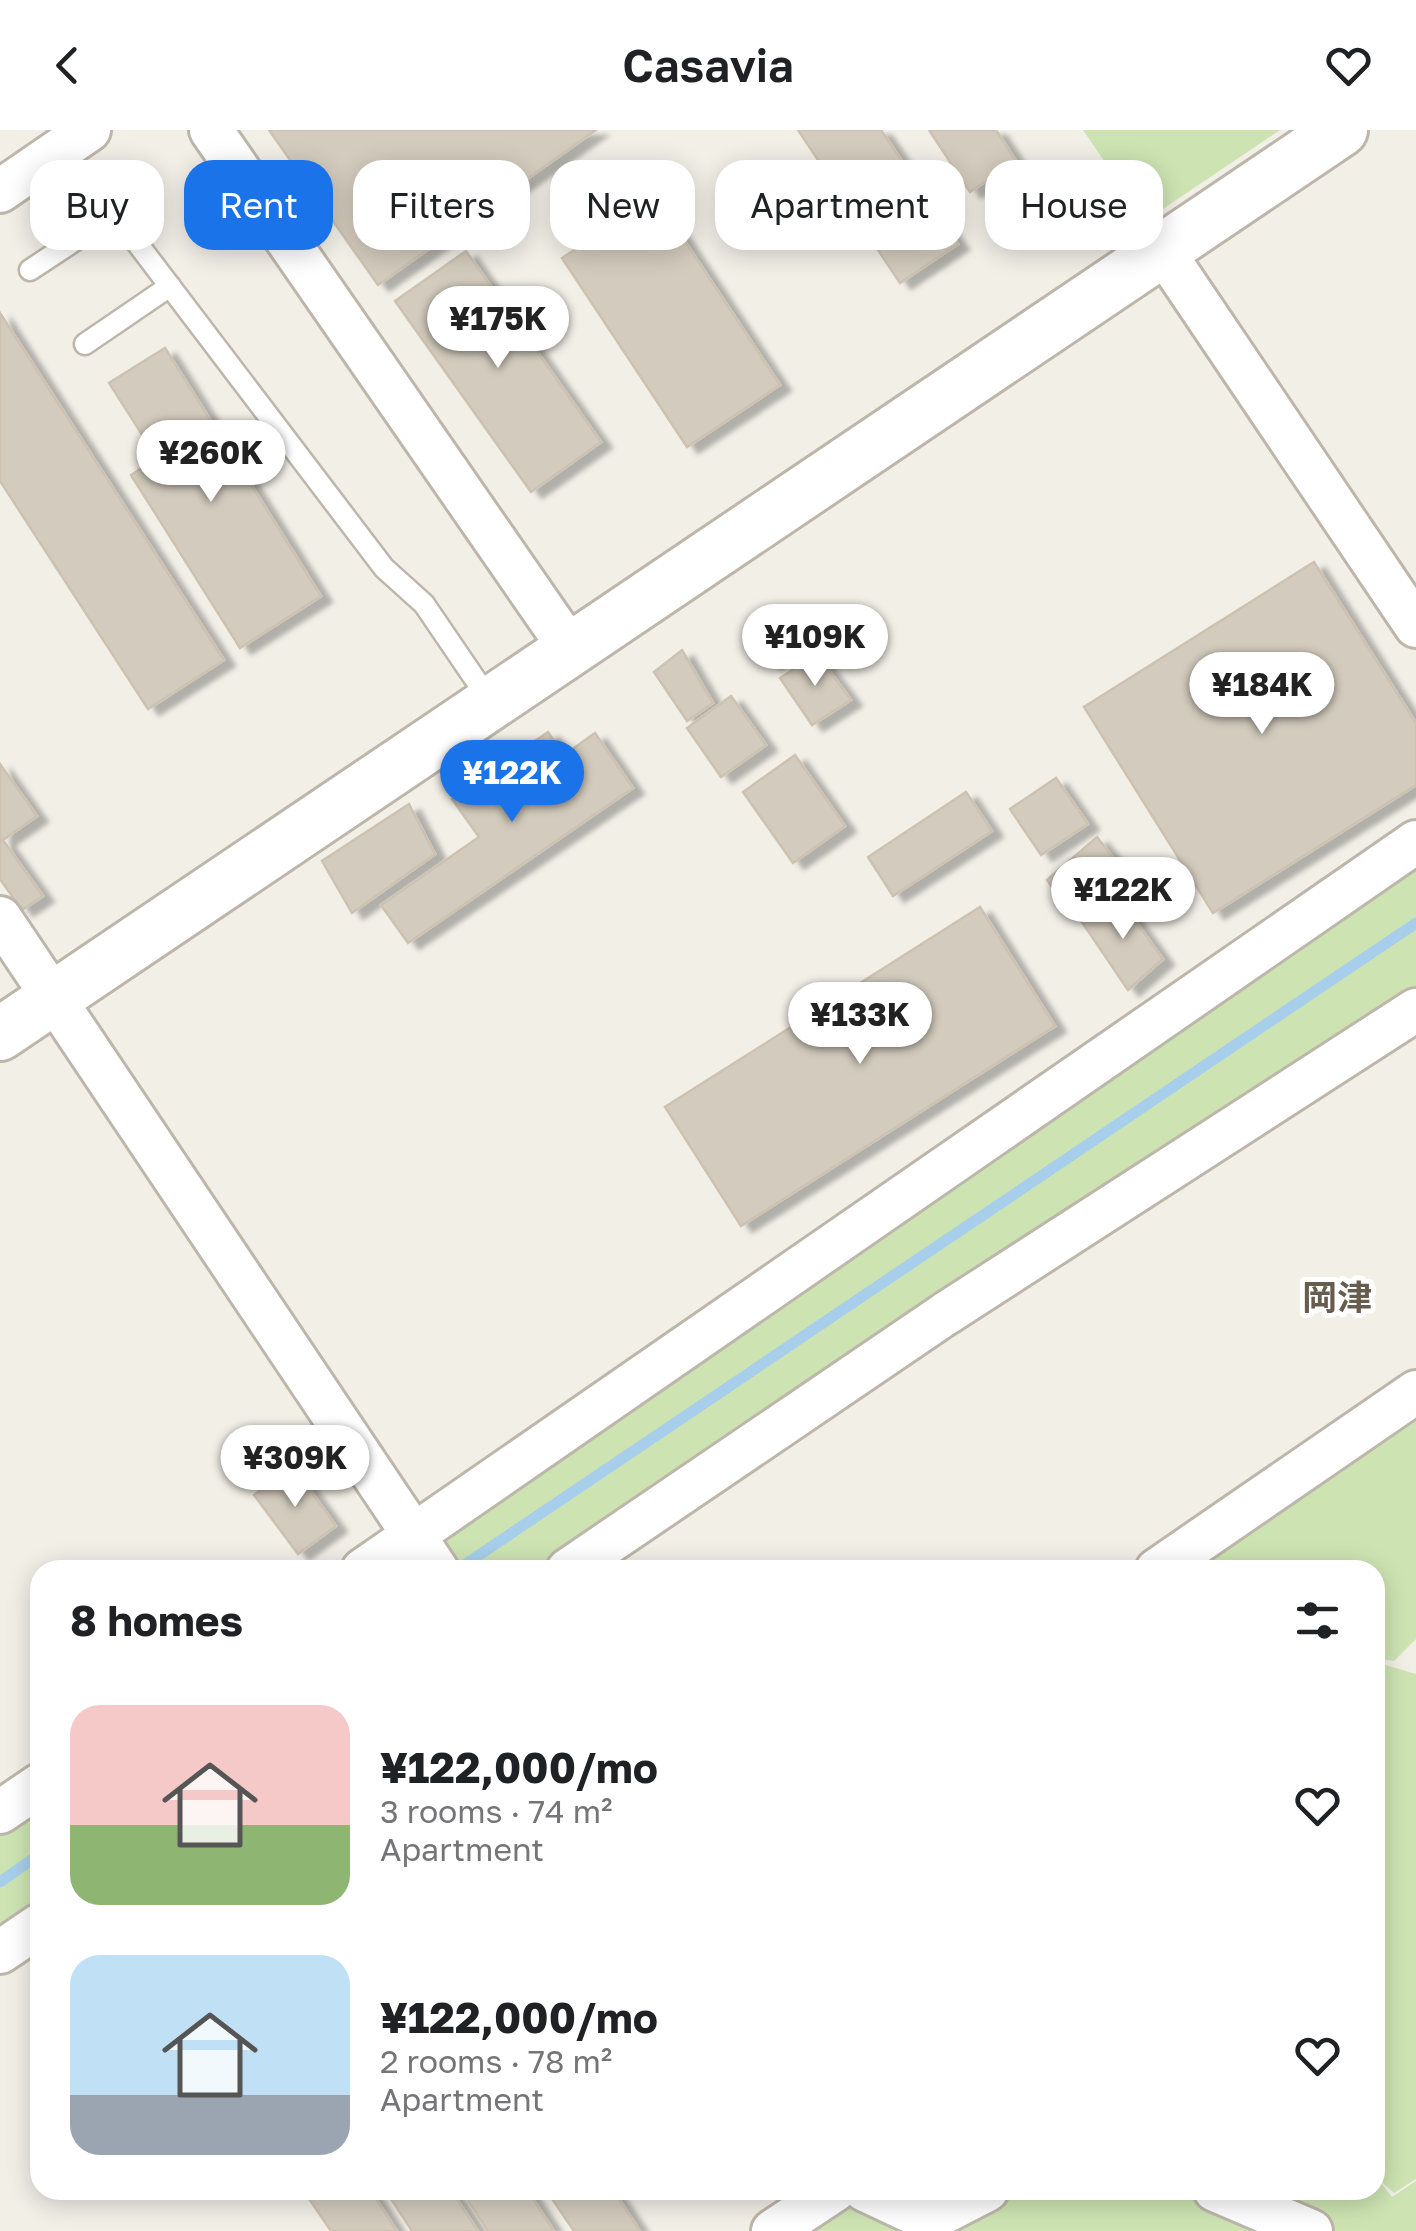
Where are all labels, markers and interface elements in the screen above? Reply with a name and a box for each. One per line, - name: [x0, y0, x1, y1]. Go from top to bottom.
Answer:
- icon: back: [40, 38, 95, 93]
- text: Casavia: [622, 38, 794, 92]
- icon: heart: [1321, 38, 1376, 93]
- chip: Buy: [30, 160, 164, 250]
- chip: Rent: [184, 160, 333, 250]
- chip: Filters: [353, 160, 530, 250]
- chip: New: [550, 160, 695, 250]
- chip: Apartment: [715, 160, 965, 250]
- chip: House: [985, 160, 1163, 250]
- pin: ¥175K: [428, 286, 568, 371]
- text: ¥175K: [449, 299, 547, 337]
- pin: ¥260K: [141, 420, 281, 505]
- text: ¥260K: [159, 433, 263, 471]
- pin: ¥109K: [745, 604, 885, 689]
- text: ¥109K: [764, 617, 866, 655]
- pin: ¥184K: [1192, 652, 1332, 737]
- text: ¥184K: [1211, 665, 1313, 703]
- pin: ¥122K: [442, 740, 582, 825]
- text: ¥122K: [462, 753, 562, 791]
- pin: ¥122K: [1053, 857, 1193, 942]
- text: ¥122K: [1073, 870, 1173, 908]
- pin: ¥133K: [790, 982, 930, 1067]
- text: ¥133K: [810, 995, 910, 1033]
- district label: 岡津: [1302, 1276, 1372, 1318]
- pin: ¥309K: [225, 1425, 365, 1510]
- text: ¥309K: [243, 1438, 347, 1476]
- icon: filters: [1290, 1593, 1345, 1648]
- text: 8 homes: [70, 1595, 243, 1645]
- text: ¥122,000/mo: [380, 1742, 658, 1792]
- icon: home: [150, 1745, 270, 1865]
- icon: heart: [1290, 1778, 1345, 1833]
- text: 3 rooms · 74 m²: [380, 1792, 612, 1830]
- text: Apartment: [380, 1830, 544, 1868]
- text: ¥122,000/mo: [380, 1992, 658, 2042]
- icon: home: [150, 1995, 270, 2115]
- icon: heart: [1290, 2028, 1345, 2083]
- text: 2 rooms · 78 m²: [380, 2042, 612, 2080]
- text: Apartment: [380, 2080, 544, 2118]

